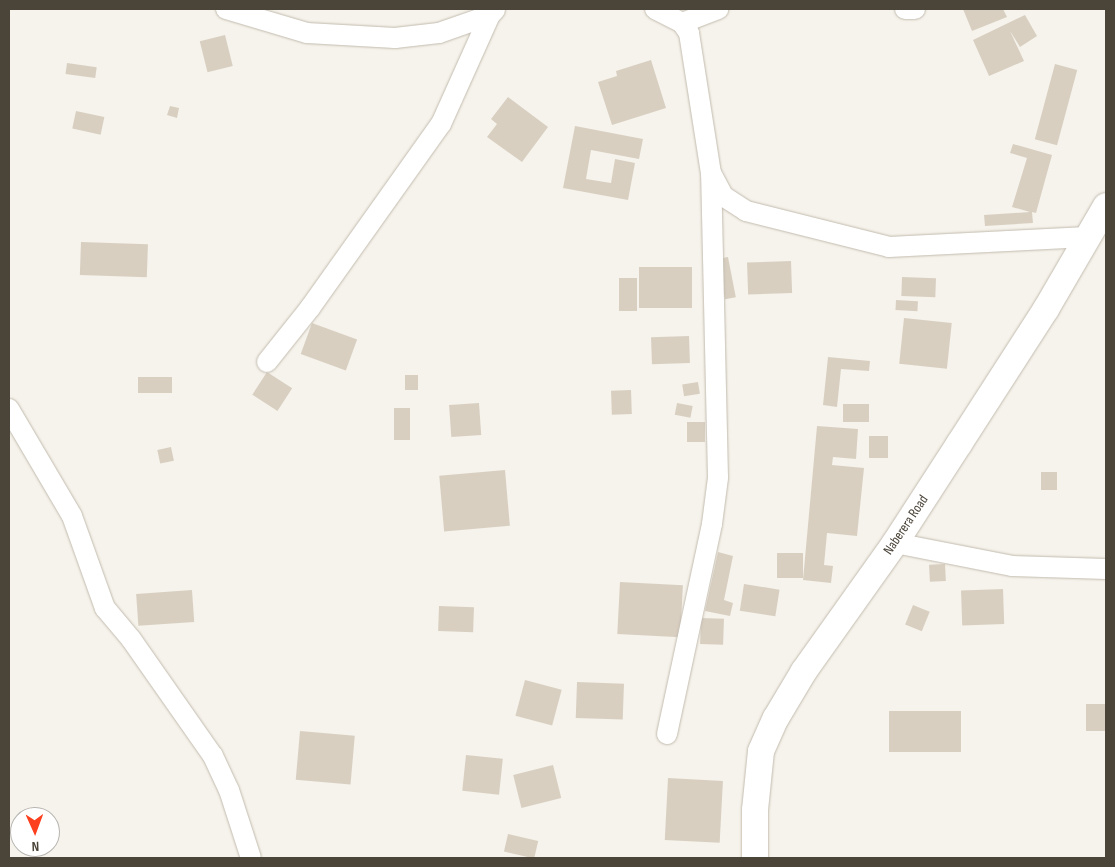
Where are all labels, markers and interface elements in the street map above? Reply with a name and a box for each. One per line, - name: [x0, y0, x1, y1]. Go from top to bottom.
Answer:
- street label: Naberera Road: [880, 492, 932, 558]
- north arrow: [10, 807, 60, 857]
- text: N: [31, 838, 40, 855]

